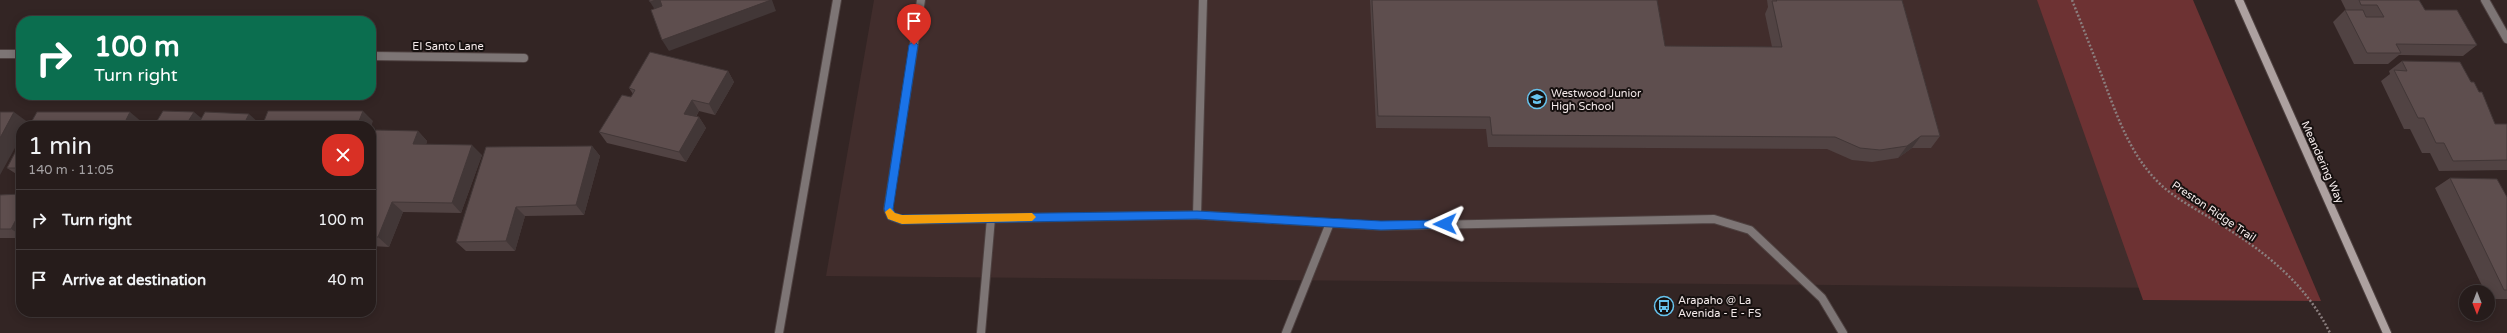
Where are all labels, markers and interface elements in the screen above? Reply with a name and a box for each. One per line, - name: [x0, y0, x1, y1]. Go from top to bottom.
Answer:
- pin: [897, 4, 931, 45]
- icon: arrive: [903, 10, 925, 32]
- text: 100 m: [94, 30, 180, 64]
- icon: right: [28, 32, 80, 84]
- street label: El Santo Lane: [412, 40, 484, 53]
- text: Turn right: [94, 64, 178, 86]
- place label: Westwood Junior High School: [1551, 87, 1642, 113]
- school or university icon: Westwood Junior High School: [1526, 88, 1548, 110]
- street label: Meandering Way: [2299, 119, 2347, 206]
- text: 1 min: [28, 132, 92, 161]
- button: close: [322, 134, 364, 176]
- text: 140 m · 11:05: [28, 162, 114, 178]
- street label: Preston Ridge Trail: [2169, 178, 2258, 244]
- position arrow: [1424, 203, 1466, 245]
- icon: right: [28, 209, 50, 231]
- text: Turn right: [62, 211, 132, 229]
- text: 100 m: [318, 211, 364, 229]
- icon: arrive: [28, 269, 50, 291]
- text: Arrive at destination: [62, 271, 206, 289]
- text: 40 m: [327, 271, 364, 289]
- north arrow: [2459, 285, 2495, 321]
- map controls: [2459, 285, 2495, 321]
- place label: Arapaho @ La Avenida - E - FS: [1678, 294, 1761, 320]
- bus stop icon: Arapaho @ La Avenida - E - FS: [1653, 295, 1675, 317]

